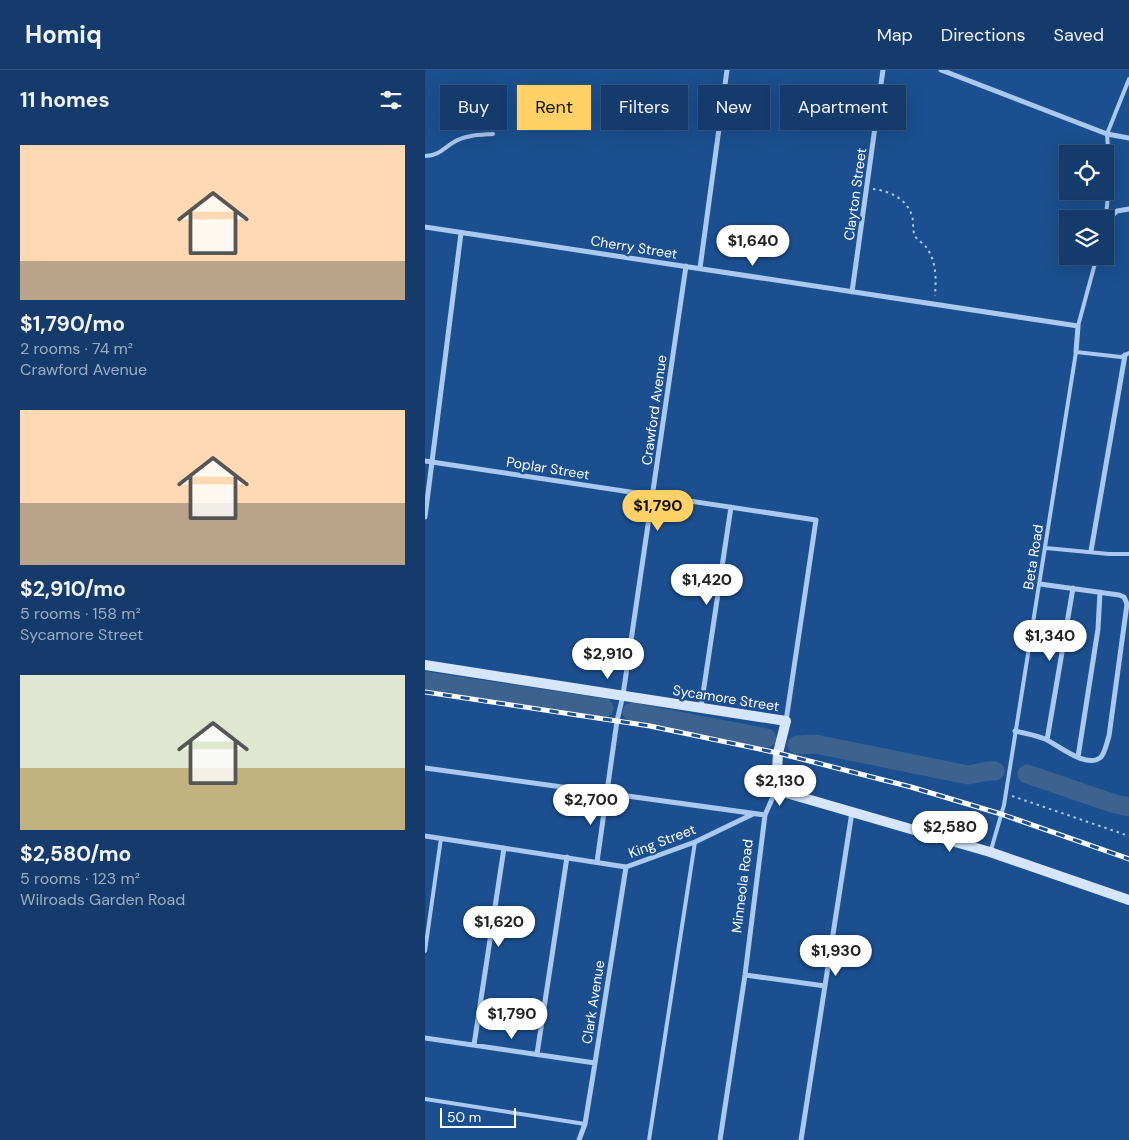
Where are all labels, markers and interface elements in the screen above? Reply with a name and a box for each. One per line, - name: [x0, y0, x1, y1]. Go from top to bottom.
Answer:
- text: Homiq: [25, 19, 102, 50]
- text: Map: [877, 23, 913, 47]
- text: Directions: [941, 23, 1026, 47]
- text: Saved: [1054, 23, 1104, 47]
- chip: Buy: [440, 85, 507, 130]
- chip: Rent: [517, 85, 591, 130]
- chip: Filters: [601, 85, 688, 130]
- chip: New: [698, 85, 770, 130]
- chip: Apartment: [780, 85, 906, 130]
- text: 11 homes: [20, 86, 110, 114]
- icon: filters: [377, 86, 405, 114]
- map controls: [1059, 145, 1114, 265]
- button: locate: [1059, 145, 1114, 200]
- street label: Clayton Street: [840, 147, 870, 241]
- icon: home: [168, 178, 258, 268]
- button: layers: [1059, 210, 1114, 265]
- pin: $1,640: [712, 224, 794, 267]
- text: $1,640: [727, 230, 779, 251]
- street label: Cherry Street: [589, 231, 679, 263]
- text: $1,790/mo: [20, 310, 125, 338]
- text: 2 rooms · 74 m²: [20, 338, 133, 359]
- street label: Crawford Avenue: [637, 354, 671, 466]
- text: Crawford Avenue: [20, 359, 147, 380]
- icon: home: [168, 443, 258, 533]
- street label: Poplar Street: [505, 453, 591, 483]
- pin: $1,790: [617, 490, 699, 532]
- text: $1,790: [633, 495, 683, 516]
- street label: Beta Road: [1019, 523, 1047, 591]
- pin: $1,420: [666, 564, 748, 606]
- text: $1,420: [682, 569, 732, 590]
- text: $2,910/mo: [20, 575, 126, 603]
- text: 5 rooms · 158 m²: [20, 603, 141, 624]
- pin: $1,340: [1009, 620, 1091, 662]
- text: Sycamore Street: [20, 624, 143, 645]
- text: $1,340: [1025, 625, 1075, 646]
- pin: $2,910: [567, 638, 649, 680]
- text: $2,910: [583, 643, 633, 664]
- street label: Sycamore Street: [671, 681, 781, 715]
- icon: home: [168, 708, 258, 798]
- pin: $2,130: [739, 764, 821, 807]
- text: $2,130: [755, 770, 805, 791]
- pin: $2,700: [550, 784, 632, 826]
- text: $2,700: [564, 789, 618, 810]
- pin: $2,580: [909, 810, 991, 853]
- text: $2,580: [923, 816, 977, 837]
- street label: King Street: [626, 820, 698, 862]
- street label: Minneola Road: [727, 838, 757, 934]
- text: $2,580/mo: [20, 840, 131, 868]
- text: 5 rooms · 123 m²: [20, 868, 140, 889]
- text: Wilroads Garden Road: [20, 889, 185, 910]
- pin: $1,620: [458, 906, 540, 948]
- text: $1,620: [474, 911, 524, 932]
- pin: $1,930: [795, 934, 877, 977]
- text: $1,930: [811, 940, 861, 961]
- street label: Clark Avenue: [578, 959, 608, 1045]
- pin: $1,790: [471, 998, 553, 1040]
- text: $1,790: [487, 1003, 537, 1024]
- scale bar: [440, 1105, 516, 1128]
- text: 50 m: [447, 1108, 481, 1126]

